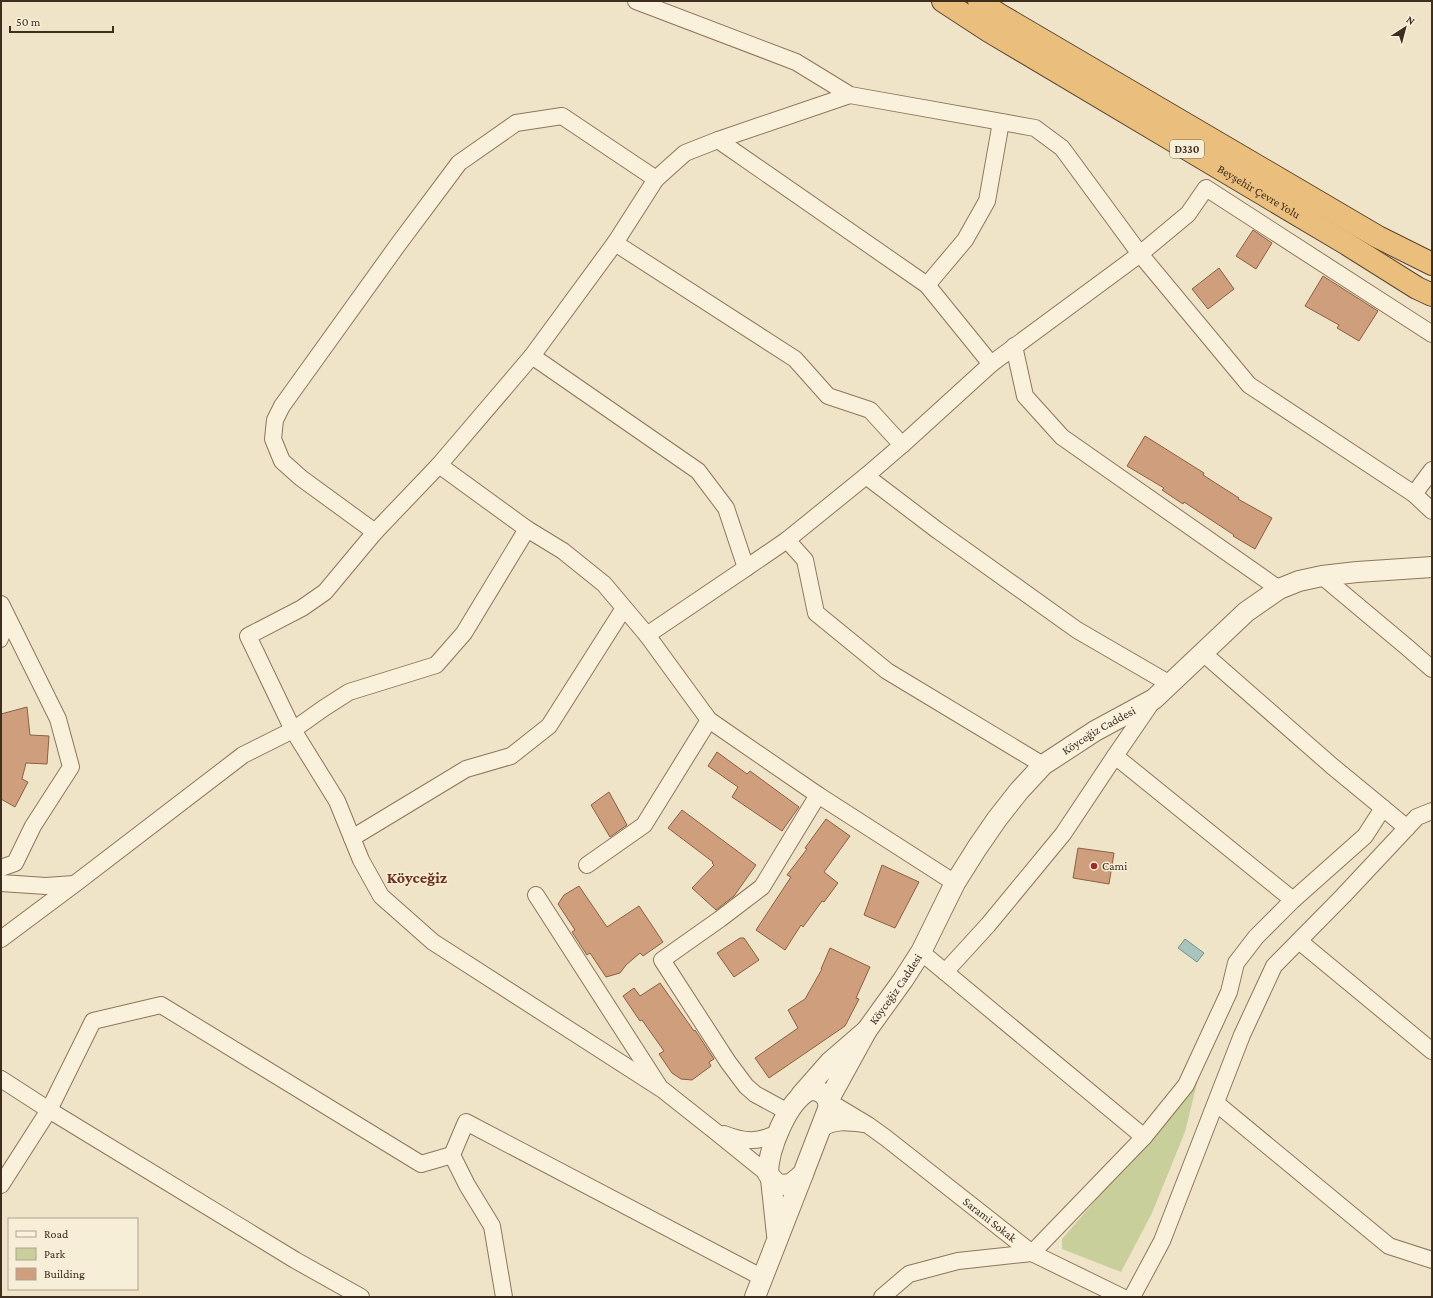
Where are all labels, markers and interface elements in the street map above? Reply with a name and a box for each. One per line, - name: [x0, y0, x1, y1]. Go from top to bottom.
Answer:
- scale bar: [10, 8, 113, 34]
- north arrow: [1385, 8, 1425, 48]
- text: N: [1404, 13, 1418, 27]
- text: 50 m: [16, 15, 41, 29]
- road number: D330: [1170, 140, 1204, 158]
- street label: Beyşehir Çevre Yolu: [1215, 162, 1303, 222]
- street label: Köyceğiz Caddesi: [1059, 703, 1138, 758]
- place label: Cami: [1102, 859, 1127, 873]
- marker: Cami: [1089, 861, 1099, 871]
- district label: Köyceğiz: [387, 869, 448, 886]
- street label: Köyceğiz Caddesi: [866, 951, 925, 1027]
- street label: Sarami Sokak: [960, 1194, 1020, 1245]
- legend: [8, 1218, 138, 1290]
- text: Road: [44, 1227, 69, 1241]
- text: Park: [44, 1247, 66, 1261]
- text: Building: [44, 1267, 85, 1281]

